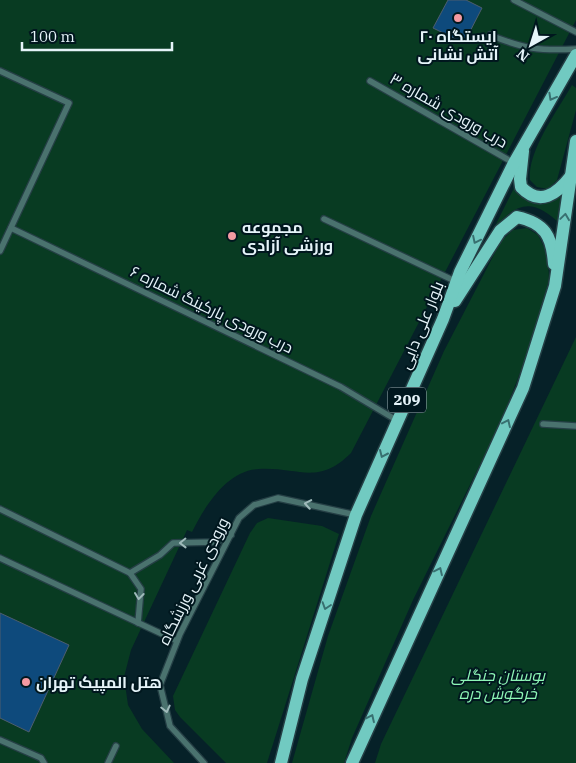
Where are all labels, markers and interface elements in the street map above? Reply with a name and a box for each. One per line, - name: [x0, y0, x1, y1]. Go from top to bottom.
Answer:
- marker: ایستگاه ۲۰ آتش نشانی: [452, 12, 464, 24]
- scale bar: [22, 20, 172, 52]
- north arrow: [506, 20, 556, 70]
- place label: ایستگاه ۲۰ آتش نشانی: [417, 26, 499, 64]
- text: 100 m: [30, 27, 75, 46]
- text: N: [513, 45, 533, 66]
- street label: درب ورودی شماره ۳: [386, 68, 511, 153]
- one-way arrow: [548, 92, 558, 101]
- one-way arrow: [559, 213, 570, 221]
- place label: مجموعه ورزشی آزادی: [242, 217, 333, 255]
- marker: مجموعه ورزشی آزادی: [226, 230, 238, 242]
- one-way arrow: [472, 235, 482, 244]
- street label: درب ورودی پارکینگ شماره ۶: [126, 261, 297, 359]
- street label: بلوار علی دایی: [394, 278, 449, 372]
- road number: 209: [388, 388, 426, 412]
- one-way arrow: [501, 419, 511, 428]
- one-way arrow: [379, 449, 390, 458]
- one-way arrow: [304, 499, 313, 509]
- street label: ورودی غربی ورزشگاه: [153, 514, 233, 649]
- one-way arrow: [179, 538, 186, 548]
- one-way arrow: [433, 567, 444, 576]
- one-way arrow: [134, 593, 145, 601]
- one-way arrow: [322, 601, 332, 609]
- park label: بوستان جنگلی خرگوش دره: [451, 665, 546, 703]
- place label: هتل المپیک تهران: [36, 672, 162, 694]
- marker: هتل المپیک تهران: [20, 676, 32, 688]
- one-way arrow: [160, 704, 171, 713]
- one-way arrow: [365, 714, 376, 723]

